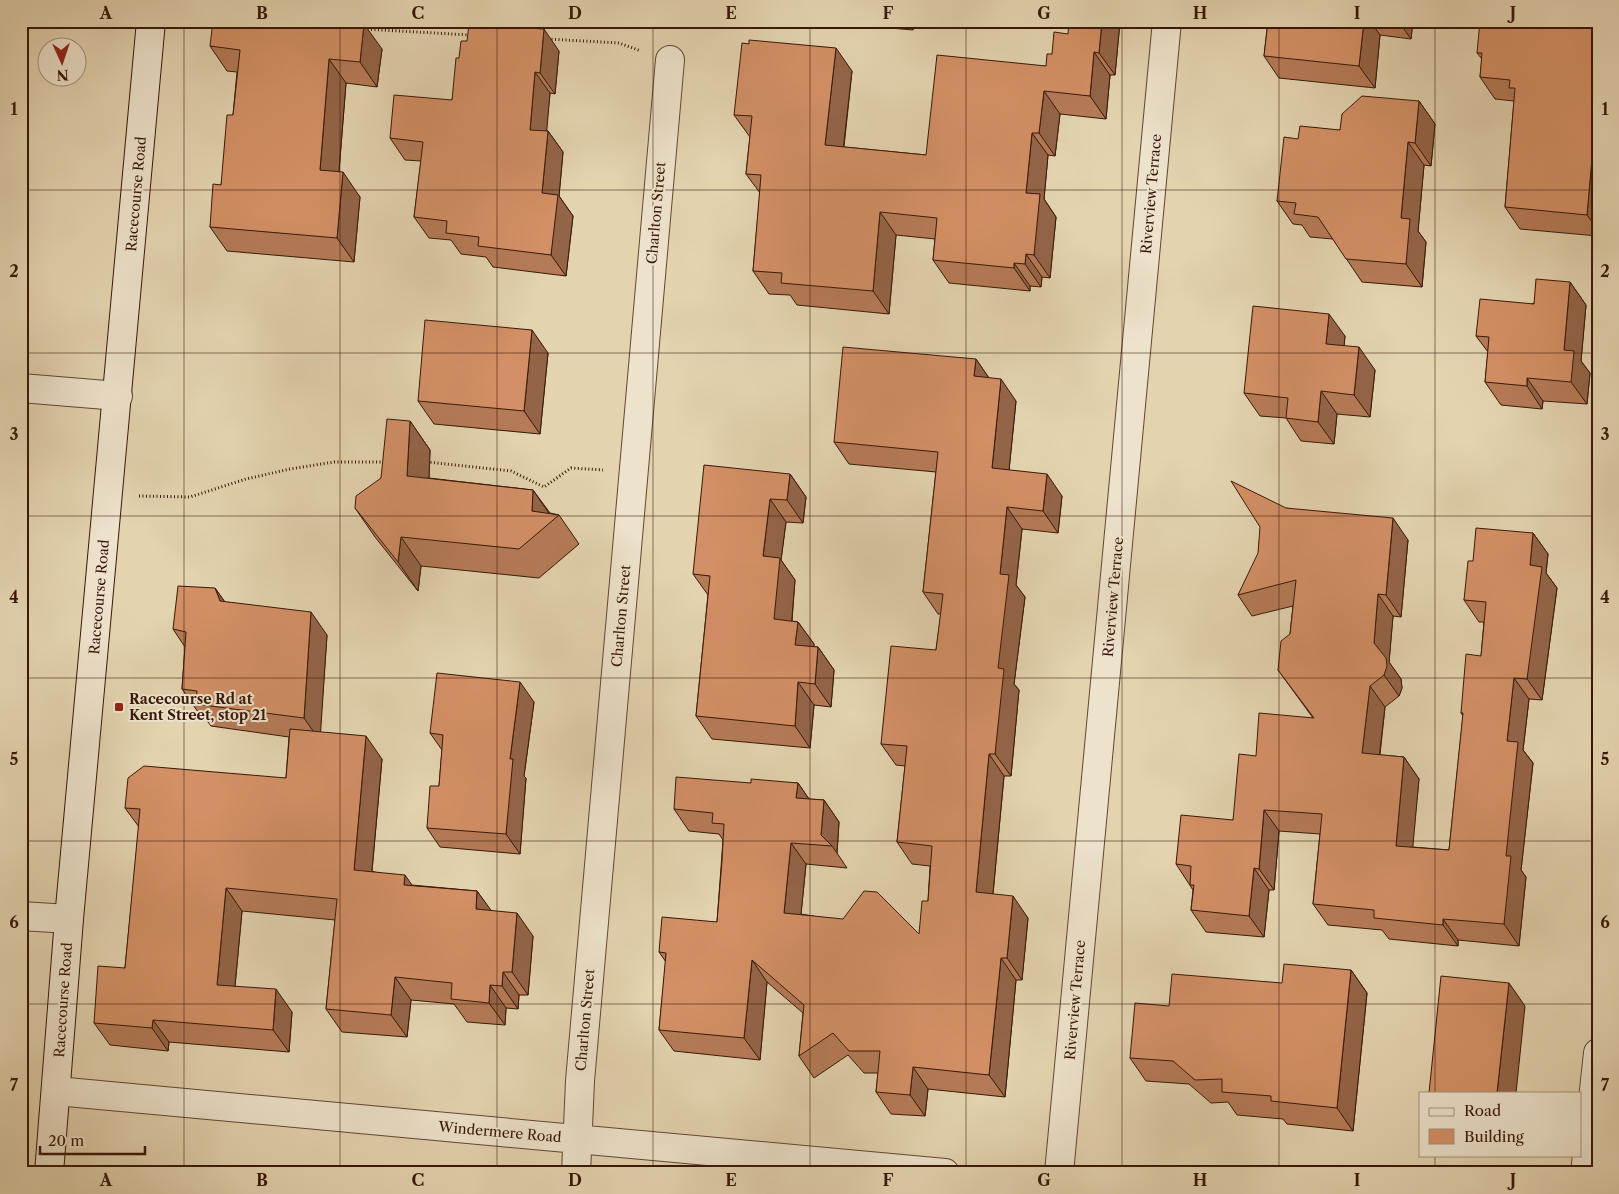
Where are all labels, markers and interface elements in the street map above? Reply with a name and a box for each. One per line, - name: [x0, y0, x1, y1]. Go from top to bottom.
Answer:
- text: A: [99, 3, 113, 23]
- text: B: [256, 3, 268, 23]
- text: C: [412, 3, 424, 23]
- text: D: [568, 3, 582, 23]
- text: E: [725, 3, 737, 23]
- text: F: [883, 3, 894, 23]
- text: G: [1037, 3, 1051, 23]
- text: H: [1193, 3, 1207, 23]
- text: I: [1354, 3, 1361, 23]
- text: J: [1507, 3, 1516, 23]
- north arrow: [38, 38, 88, 88]
- text: N: [56, 66, 69, 84]
- text: 1: [10, 99, 18, 119]
- text: 1: [1601, 99, 1609, 119]
- street label: Riverview Terrace: [1137, 133, 1165, 255]
- street label: Racecourse Road: [122, 135, 150, 252]
- street label: Charlton Street: [643, 161, 669, 265]
- text: 2: [9, 261, 19, 281]
- text: 2: [1600, 261, 1610, 281]
- text: 3: [9, 424, 19, 444]
- text: 3: [1600, 424, 1610, 444]
- street label: Riverview Terrace: [1099, 536, 1127, 658]
- street label: Racecourse Road: [85, 538, 113, 655]
- street label: Charlton Street: [608, 564, 634, 668]
- text: 4: [9, 587, 19, 607]
- text: 4: [1600, 587, 1610, 607]
- place label: Racecourse Rd at Kent Street, stop 21: [129, 690, 267, 724]
- marker: Racecourse Rd at Kent Street, stop 21: [113, 701, 125, 713]
- text: 5: [10, 749, 19, 769]
- text: 5: [1601, 749, 1610, 769]
- text: 6: [9, 912, 19, 932]
- text: 6: [1600, 912, 1610, 932]
- street label: Riverview Terrace: [1061, 939, 1089, 1061]
- street label: Racecourse Road: [50, 941, 76, 1058]
- street label: Charlton Street: [572, 968, 598, 1072]
- text: 7: [10, 1075, 19, 1095]
- text: 7: [1601, 1075, 1610, 1095]
- legend: [1419, 1092, 1582, 1156]
- text: Road: [1464, 1101, 1501, 1120]
- street label: Windermere Road: [437, 1118, 563, 1146]
- scale bar: [40, 1124, 145, 1156]
- text: Building: [1464, 1127, 1524, 1146]
- text: 20 m: [48, 1131, 84, 1150]
- text: A: [99, 1170, 113, 1190]
- text: B: [256, 1170, 268, 1190]
- text: C: [412, 1170, 424, 1190]
- text: D: [568, 1170, 582, 1190]
- text: E: [725, 1170, 737, 1190]
- text: F: [883, 1170, 894, 1190]
- text: G: [1037, 1170, 1051, 1190]
- text: H: [1193, 1170, 1207, 1190]
- text: I: [1354, 1170, 1361, 1190]
- text: J: [1507, 1170, 1516, 1190]

